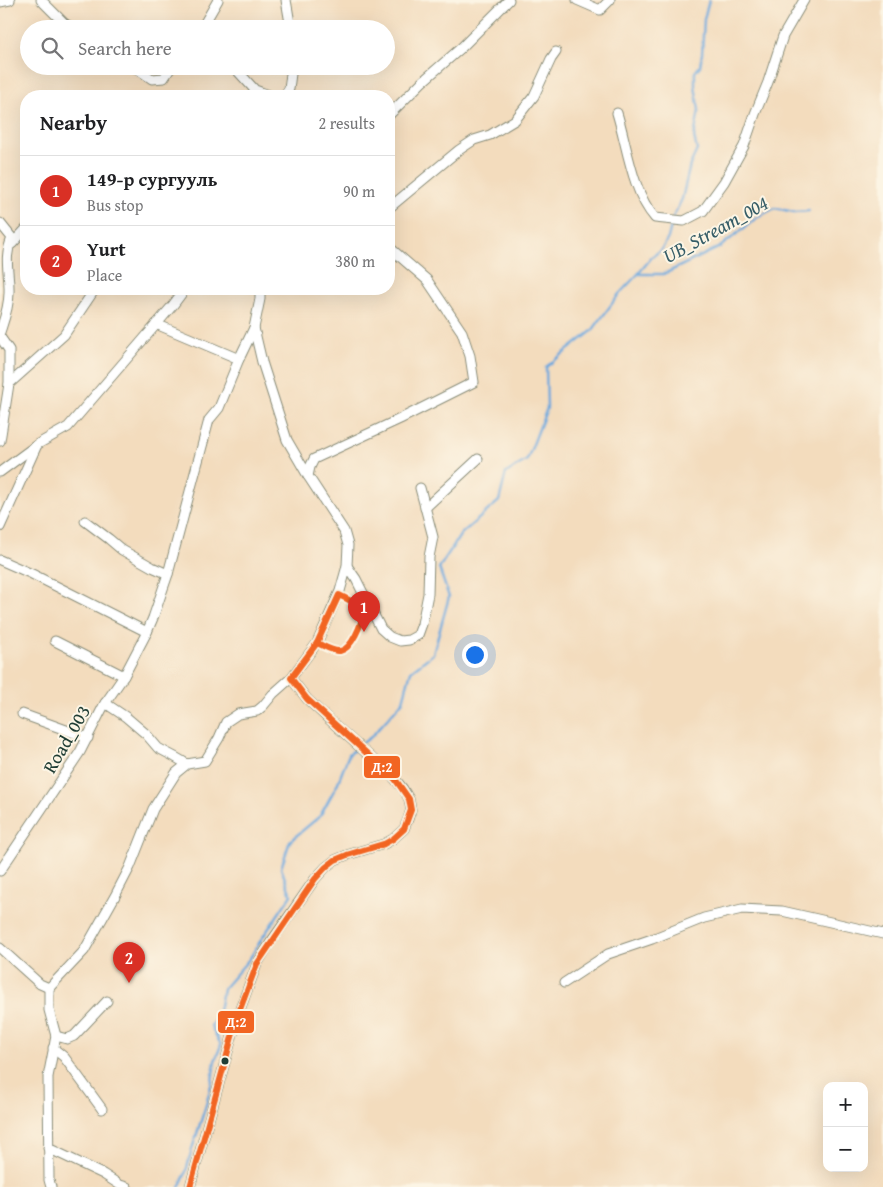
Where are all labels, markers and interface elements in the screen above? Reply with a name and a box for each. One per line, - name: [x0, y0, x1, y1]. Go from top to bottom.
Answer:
- search box: [20, 20, 395, 75]
- icon: search: [38, 34, 66, 62]
- text: Search here: [78, 34, 172, 62]
- text: Nearby: [40, 107, 107, 138]
- text: 2 results: [318, 111, 375, 135]
- text: 149-р сургууль: [87, 165, 217, 193]
- text: 1: [52, 179, 60, 203]
- text: 90 m: [343, 179, 375, 203]
- water label: UB_Stream_004: [657, 188, 773, 270]
- text: Bus stop: [87, 193, 143, 217]
- text: Yurt: [87, 235, 126, 263]
- text: 2: [52, 249, 60, 273]
- text: 380 m: [335, 249, 375, 273]
- text: Place: [87, 263, 122, 287]
- pin: 1: [348, 591, 380, 632]
- your location: [462, 642, 488, 668]
- street label: Road_003: [35, 700, 97, 778]
- line badge: Д:2: [363, 755, 401, 779]
- text: Д:2: [371, 757, 392, 777]
- pin: 2: [113, 942, 145, 983]
- line badge: Д:2: [217, 1010, 255, 1034]
- text: Д:2: [225, 1012, 246, 1032]
- unlabelled marker: [220, 1056, 230, 1066]
- map controls: [823, 1082, 868, 1172]
- button: +: [823, 1082, 868, 1127]
- button: −: [823, 1127, 868, 1172]

